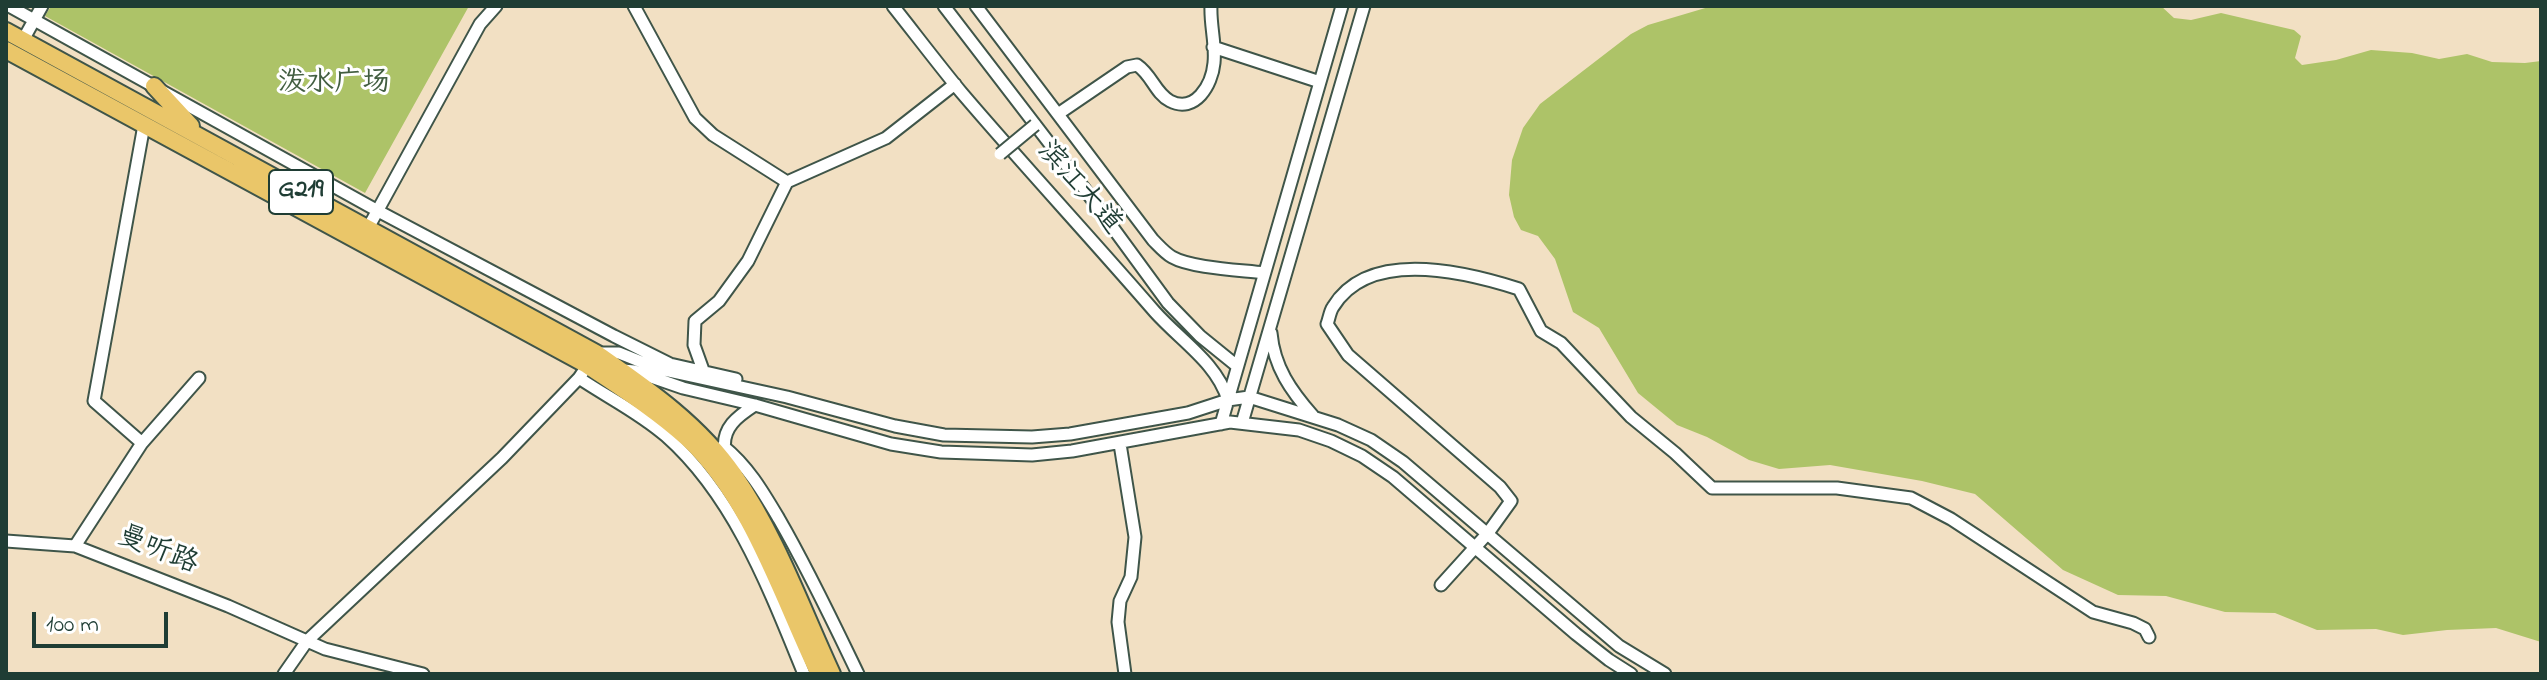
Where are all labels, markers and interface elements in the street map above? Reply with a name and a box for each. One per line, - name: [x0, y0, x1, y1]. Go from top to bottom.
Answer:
- park label: 泼水广场: [278, 68, 390, 102]
- street label: 滨江大道: [1029, 136, 1127, 242]
- road number: G219: [269, 170, 333, 214]
- street label: 曼听路: [112, 521, 202, 583]
- scale bar: [36, 596, 172, 646]
- text: 100 m: [46, 608, 99, 643]

